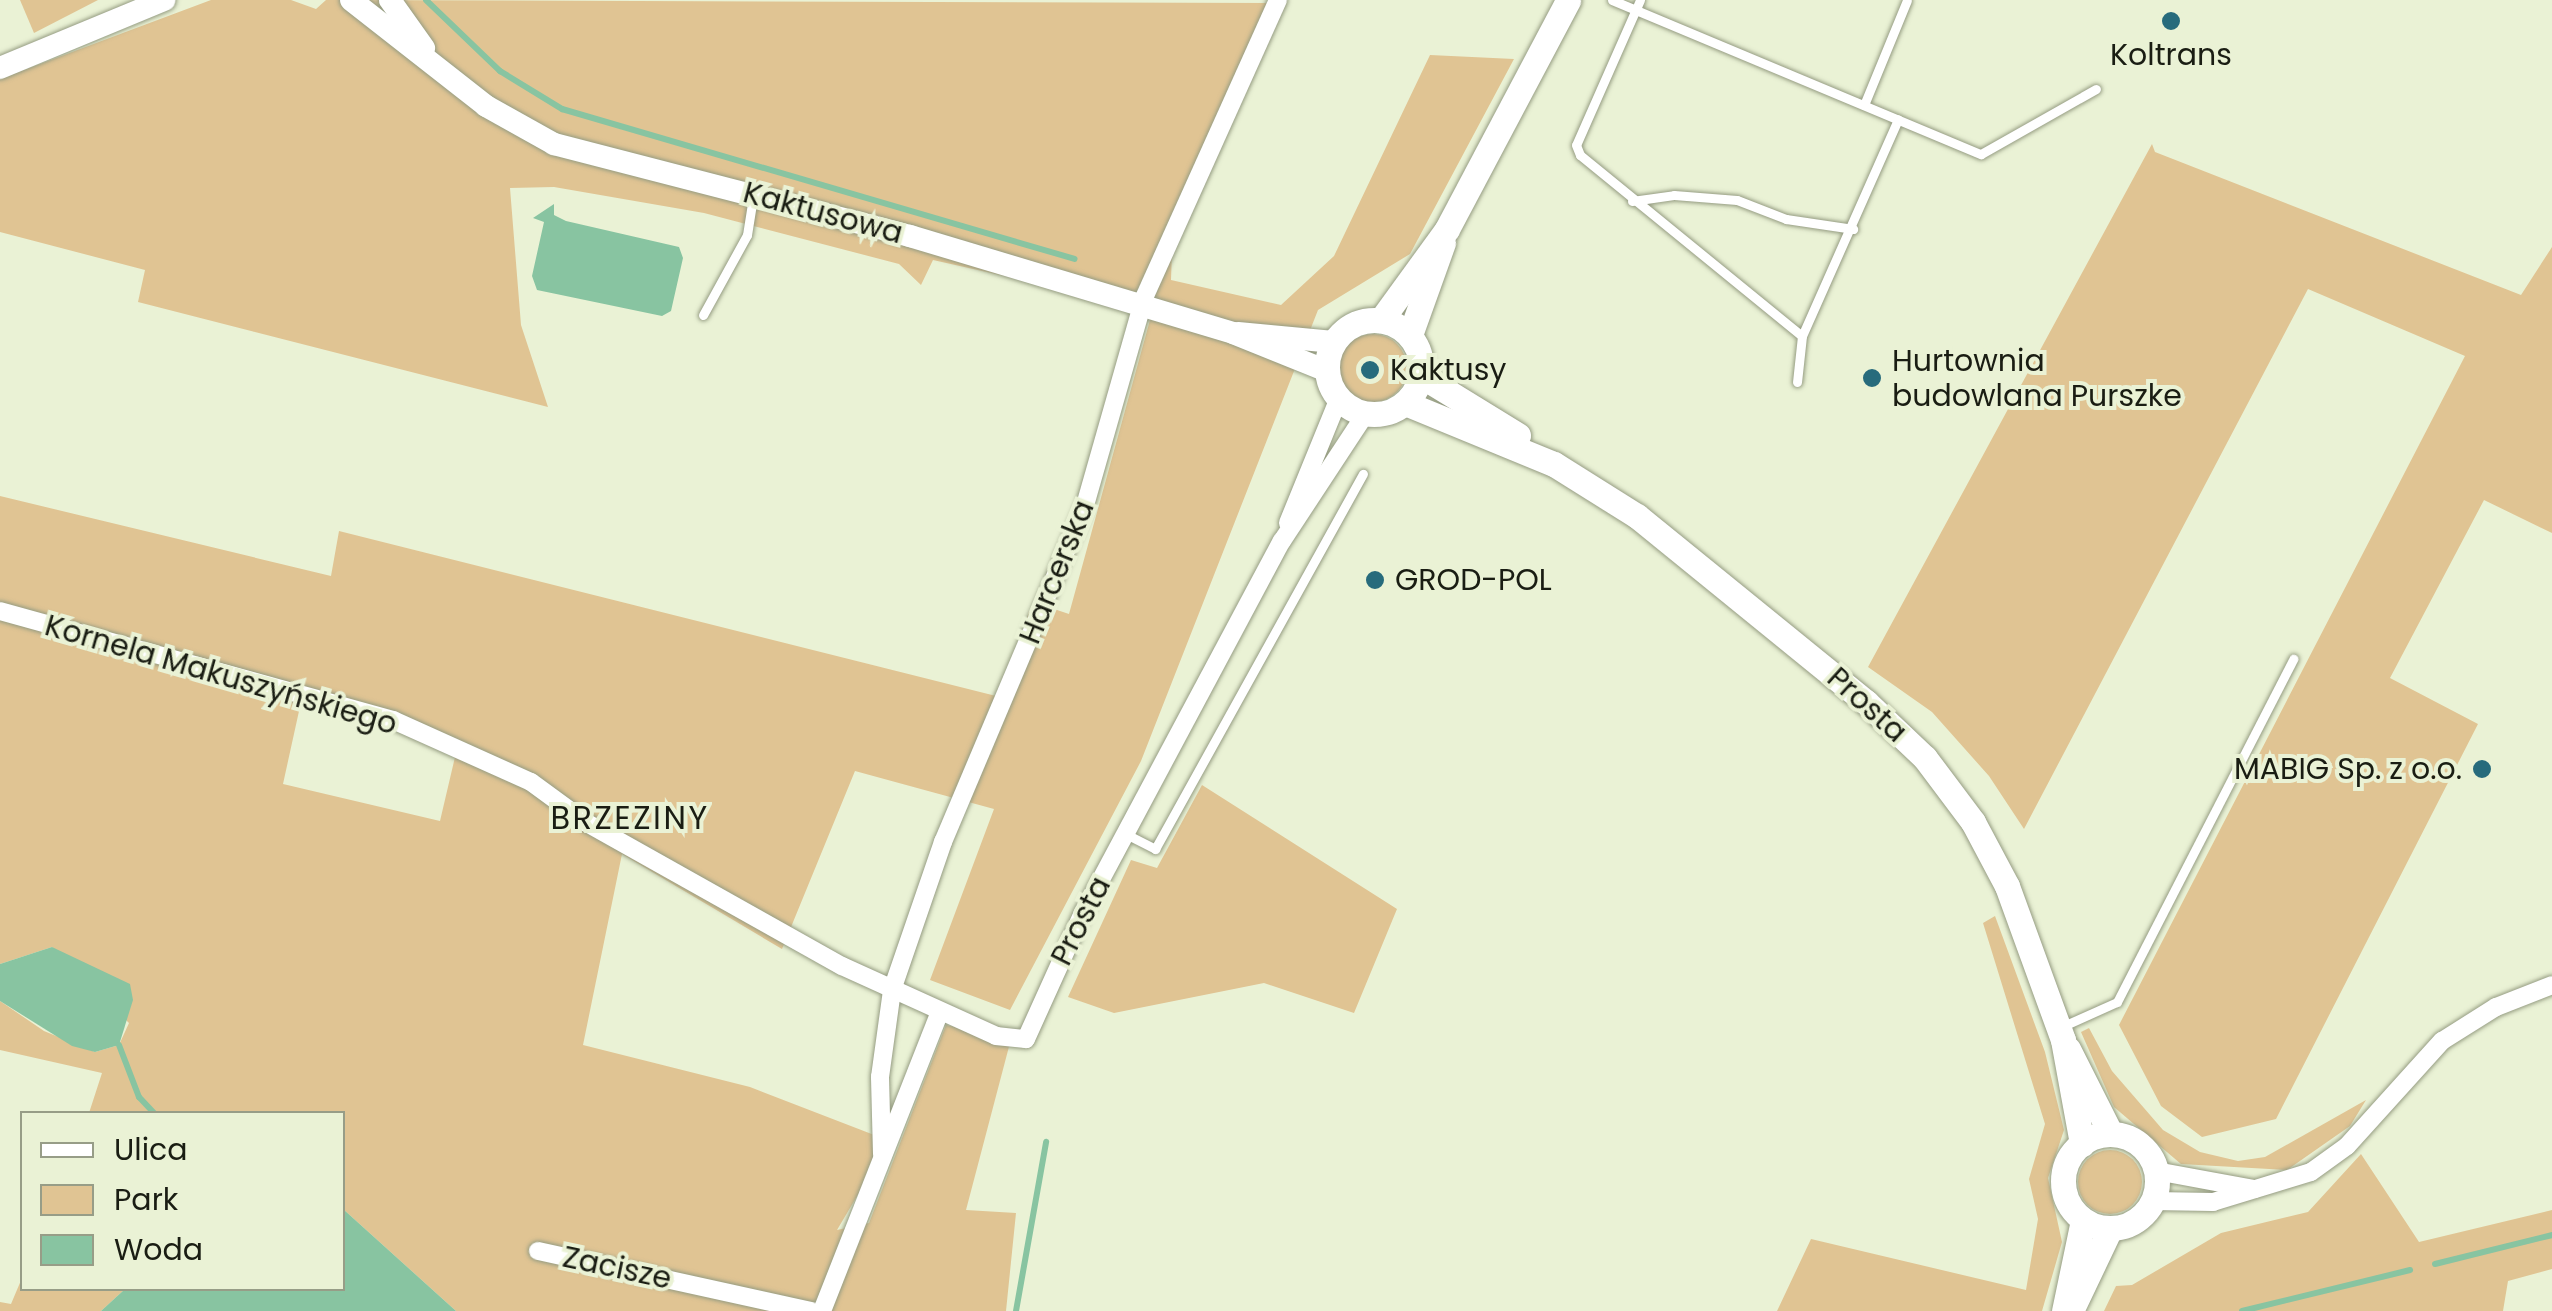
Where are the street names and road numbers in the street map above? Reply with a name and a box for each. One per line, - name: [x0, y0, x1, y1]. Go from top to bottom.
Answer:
- street label: Kaktusowa: [739, 174, 907, 252]
- street label: Harcerska: [1012, 495, 1102, 649]
- street label: Kornela Makuszyńskiego: [41, 607, 401, 743]
- street label: Prosta: [1820, 660, 1914, 750]
- street label: Prosta: [1043, 871, 1119, 971]
- street label: Zacisze: [559, 1239, 675, 1297]

